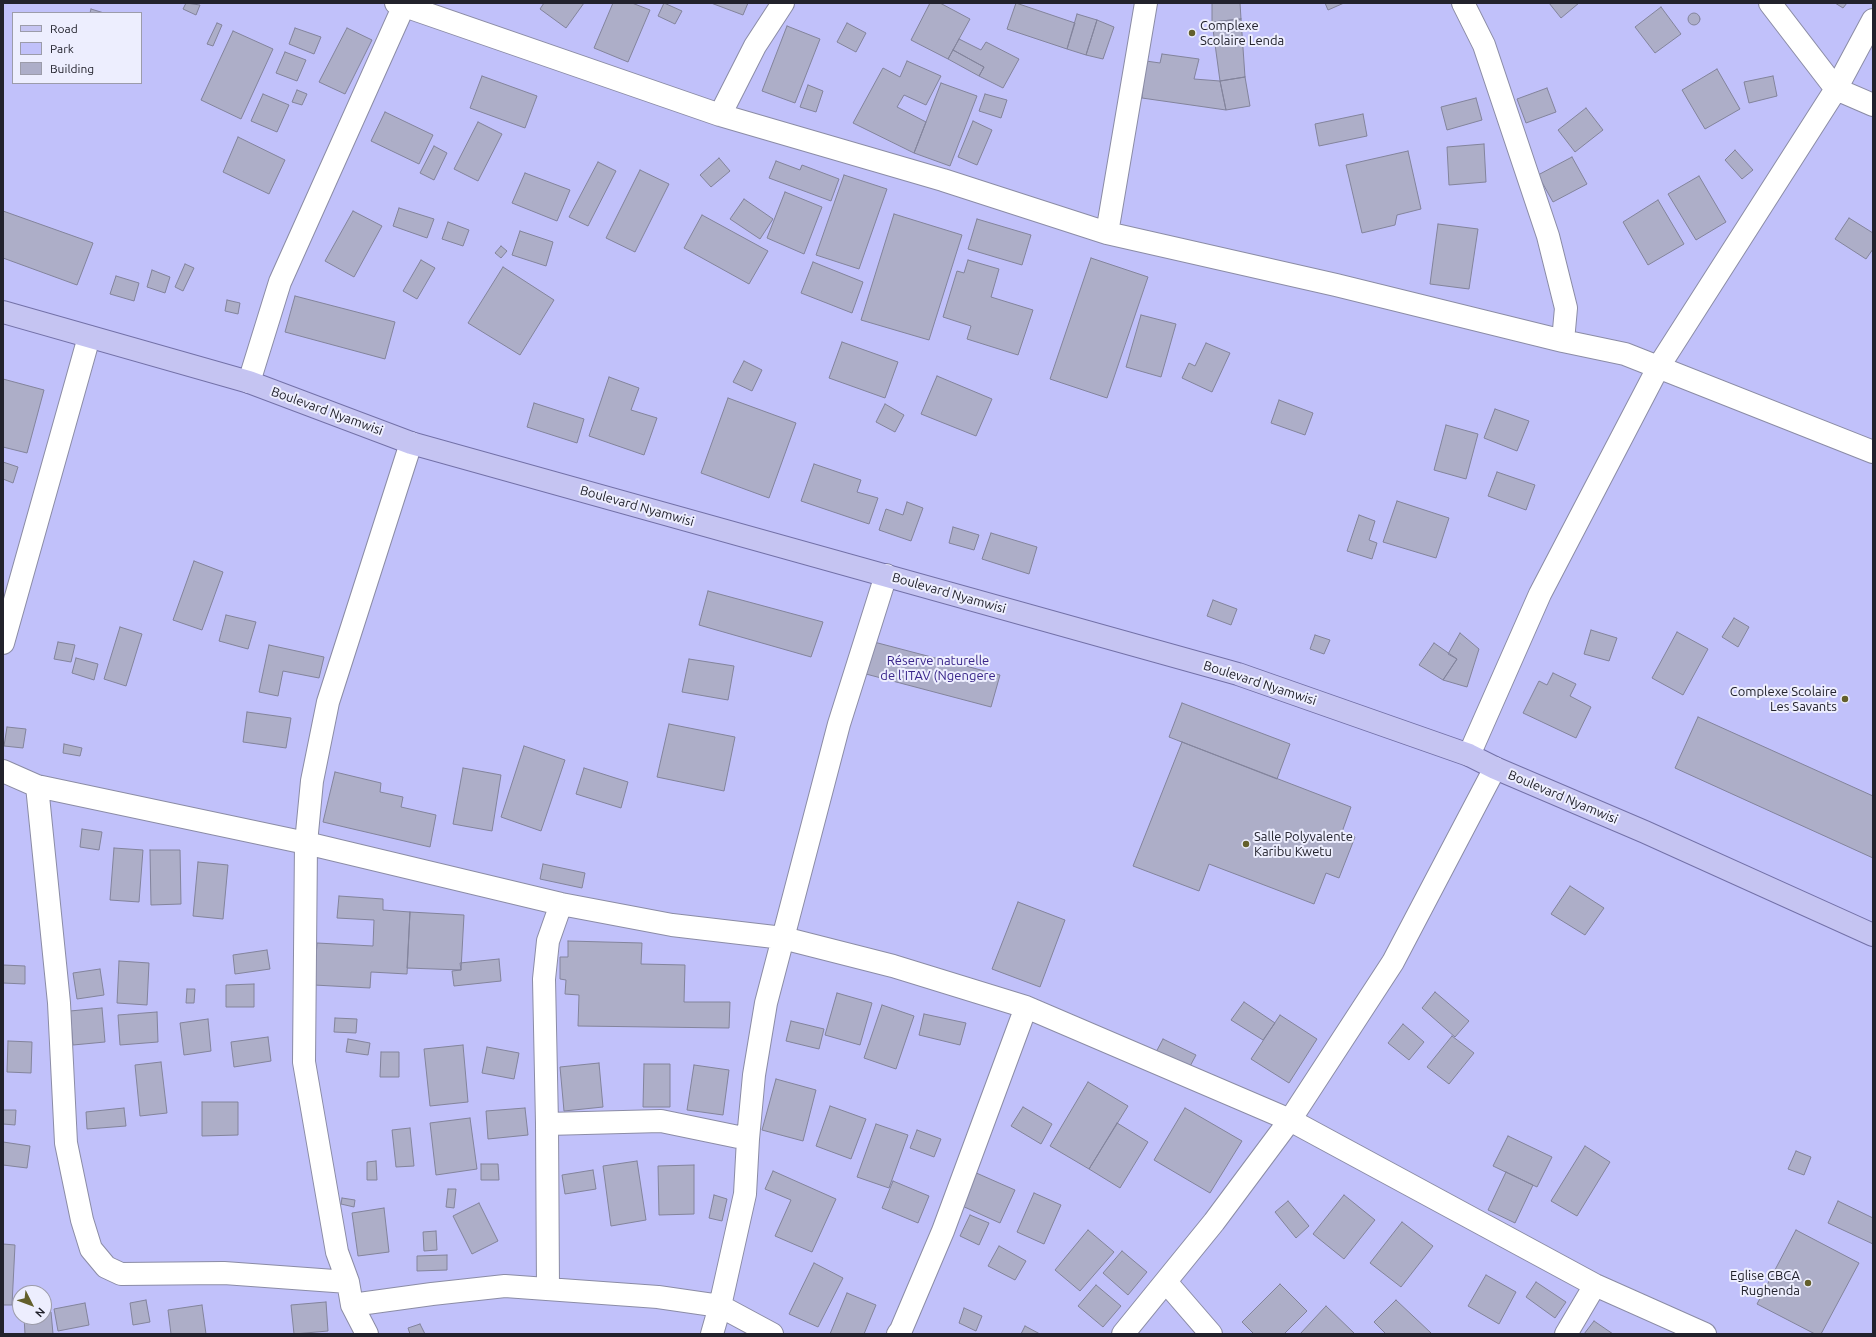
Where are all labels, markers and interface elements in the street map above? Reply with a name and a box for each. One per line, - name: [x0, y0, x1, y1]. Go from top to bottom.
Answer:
- legend: [12, 12, 142, 84]
- place label: Complexe Scolaire Lenda: [1200, 18, 1284, 49]
- text: Road: [50, 22, 78, 35]
- marker: Complexe Scolaire Lenda: [1187, 28, 1197, 38]
- text: Park: [50, 42, 74, 55]
- text: Building: [50, 62, 94, 75]
- street label: Boulevard Nyamwisi: [269, 384, 385, 438]
- street label: Boulevard Nyamwisi: [578, 482, 696, 530]
- street label: Boulevard Nyamwisi: [890, 569, 1008, 617]
- park label: Réserve naturelle de l'ITAV (Ngengere: [880, 653, 996, 684]
- street label: Boulevard Nyamwisi: [1202, 657, 1318, 709]
- place label: Complexe Scolaire Les Savants: [1730, 684, 1837, 715]
- marker: Complexe Scolaire Les Savants: [1840, 694, 1850, 704]
- street label: Boulevard Nyamwisi: [1506, 767, 1620, 827]
- place label: Salle Polyvalente Karibu Kwetu: [1254, 829, 1353, 860]
- marker: Salle Polyvalente Karibu Kwetu: [1241, 839, 1251, 849]
- place label: Eglise CBCA Rughenda: [1730, 1268, 1800, 1299]
- marker: Eglise CBCA Rughenda: [1803, 1278, 1813, 1288]
- north arrow: [12, 1285, 52, 1325]
- text: N: [33, 1305, 47, 1319]

